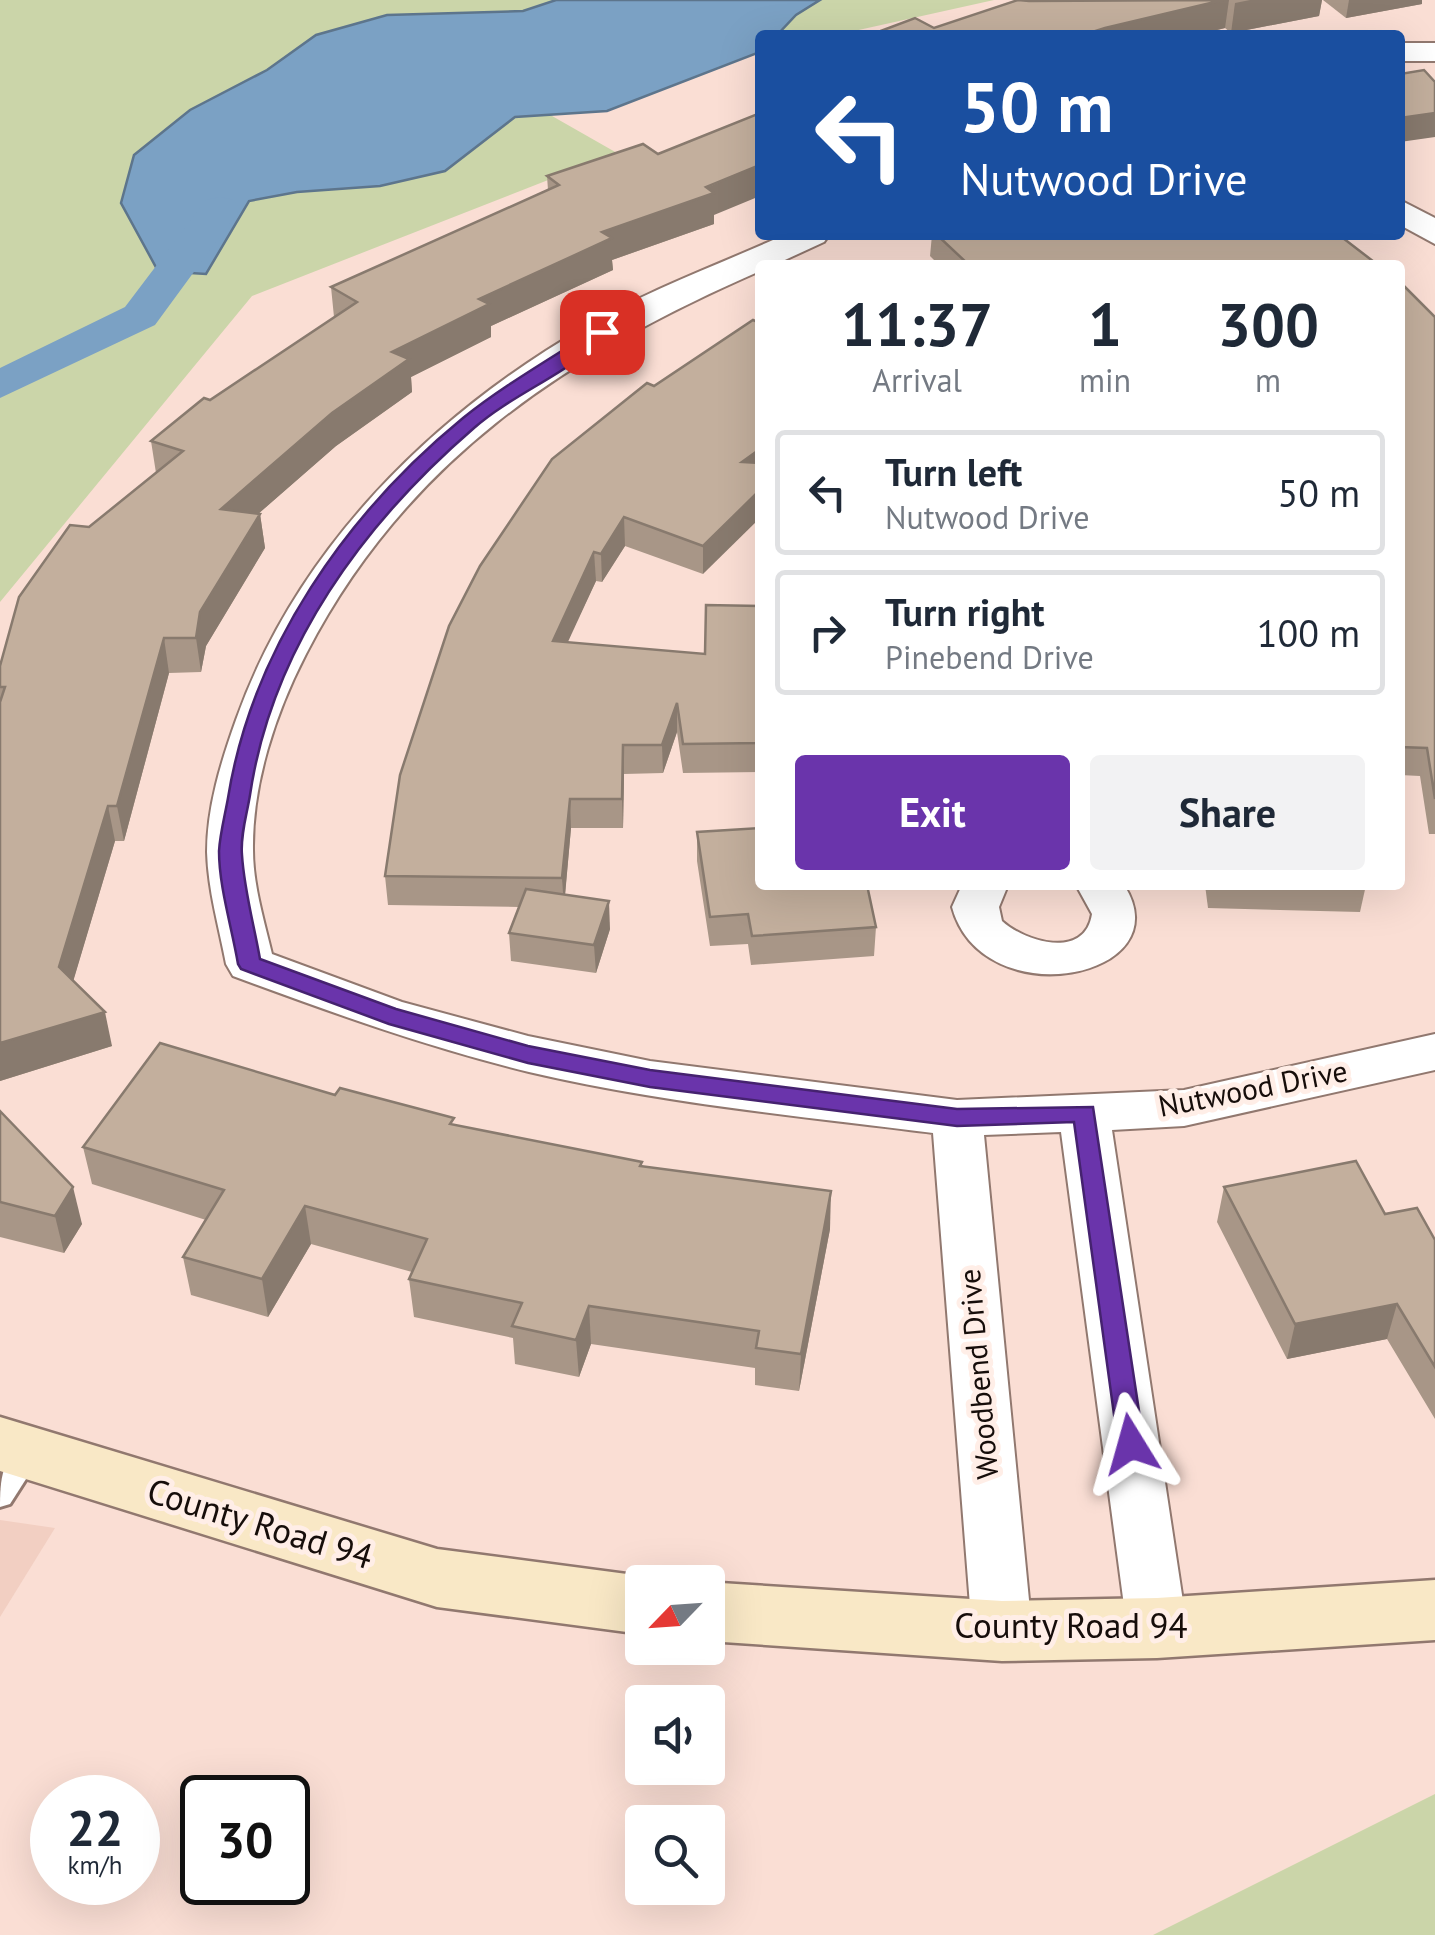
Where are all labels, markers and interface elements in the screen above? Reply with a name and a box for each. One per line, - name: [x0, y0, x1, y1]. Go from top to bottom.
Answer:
- text: 50 m: [960, 61, 1113, 151]
- icon: left: [795, 70, 925, 200]
- text: Nutwood Drive: [960, 149, 1248, 207]
- text: 11:37: [841, 285, 993, 363]
- text: 1: [1088, 285, 1122, 363]
- text: 300: [1217, 285, 1319, 363]
- pin: [560, 290, 645, 375]
- icon: arrive: [575, 305, 630, 360]
- text: Arrival: [872, 359, 962, 401]
- text: min: [1079, 359, 1131, 401]
- text: m: [1255, 359, 1281, 401]
- text: Turn left: [885, 447, 1022, 496]
- icon: left: [800, 465, 855, 520]
- text: 50 m: [1278, 468, 1360, 517]
- text: Nutwood Drive: [885, 496, 1090, 538]
- text: Turn right: [885, 587, 1045, 636]
- icon: right: [800, 605, 855, 660]
- text: 100 m: [1257, 608, 1360, 657]
- text: Pinebend Drive: [885, 636, 1094, 678]
- button: Exit: [795, 755, 1070, 870]
- button: Share: [1090, 755, 1365, 870]
- street label: Nutwood Drive: [1155, 1050, 1351, 1125]
- street label: Woodbend Drive: [949, 1267, 1006, 1481]
- position arrow: [1079, 1392, 1183, 1496]
- street label: County Road 94: [142, 1467, 379, 1579]
- north arrow: [625, 1565, 725, 1665]
- map controls: [625, 1565, 725, 1905]
- street label: County Road 94: [954, 1602, 1188, 1648]
- button: sound: [625, 1685, 725, 1785]
- speed limit sign: 30: [180, 1775, 310, 1905]
- text: 22: [67, 1795, 123, 1860]
- button: search: [625, 1805, 725, 1905]
- text: km/h: [68, 1849, 122, 1881]

